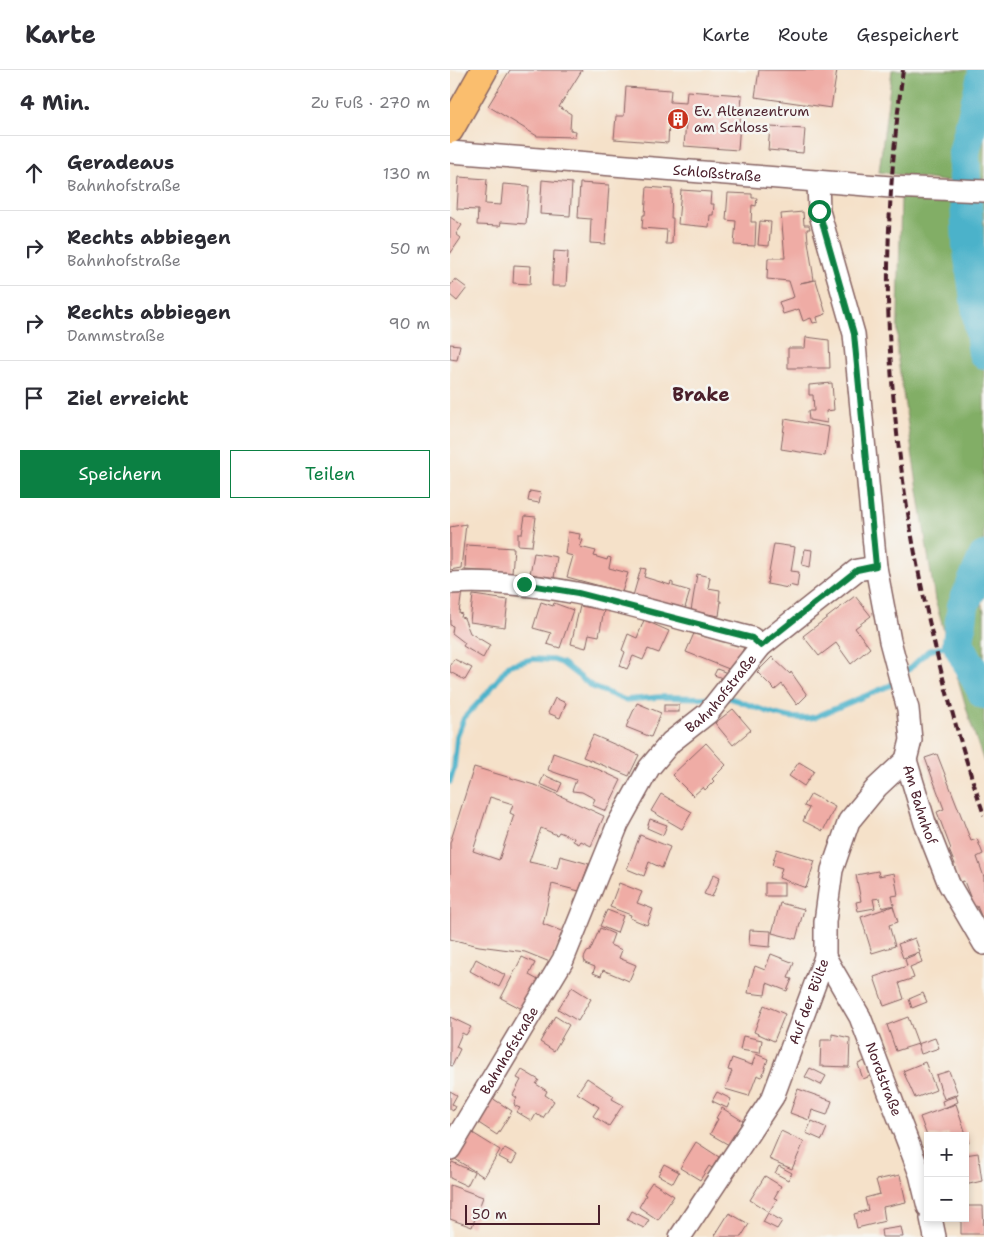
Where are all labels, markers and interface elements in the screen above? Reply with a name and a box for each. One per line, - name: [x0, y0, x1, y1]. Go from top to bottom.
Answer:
- text: Karte: [25, 19, 96, 51]
- text: Karte: [702, 23, 750, 47]
- text: Route: [778, 23, 829, 47]
- text: Gespeichert: [857, 23, 959, 47]
- text: 4 Min.: [20, 89, 90, 117]
- text: Zu Fuß · 270 m: [311, 92, 430, 113]
- place label: Ev. Altenzentrum am Schloss: [694, 102, 809, 136]
- building icon: Ev. Altenzentrum am Schloss: [666, 107, 690, 131]
- text: Geradeaus: [67, 150, 174, 175]
- icon: ahead: [20, 159, 48, 187]
- street label: Schloßstraße: [672, 161, 762, 186]
- text: 130 m: [383, 163, 430, 184]
- text: Bahnhofstraße: [67, 175, 181, 196]
- route start: [808, 200, 831, 223]
- text: Rechts abbiegen: [67, 225, 231, 250]
- icon: right: [20, 234, 48, 262]
- text: 50 m: [390, 238, 430, 259]
- text: Bahnhofstraße: [67, 250, 181, 271]
- text: Rechts abbiegen: [67, 300, 231, 325]
- icon: right: [20, 309, 48, 337]
- text: 90 m: [389, 313, 430, 334]
- text: Dammstraße: [67, 325, 165, 346]
- district label: Brake: [672, 382, 730, 407]
- icon: arrive: [20, 384, 48, 412]
- text: Ziel erreicht: [67, 386, 188, 411]
- button: Speichern: [20, 450, 220, 498]
- button: Teilen: [230, 450, 430, 498]
- route end: [513, 573, 536, 596]
- street label: Bahnhofstraße: [681, 650, 760, 737]
- street label: Am Bahnhof: [899, 762, 942, 848]
- street label: Auf der Bülte: [784, 956, 833, 1047]
- street label: Bahnhofstraße: [476, 1003, 542, 1098]
- street label: Nordstraße: [861, 1040, 906, 1119]
- map controls: [924, 1132, 969, 1222]
- button: +: [924, 1132, 969, 1177]
- button: −: [924, 1177, 969, 1222]
- scale bar: [465, 1202, 600, 1225]
- text: 50 m: [472, 1205, 507, 1223]

